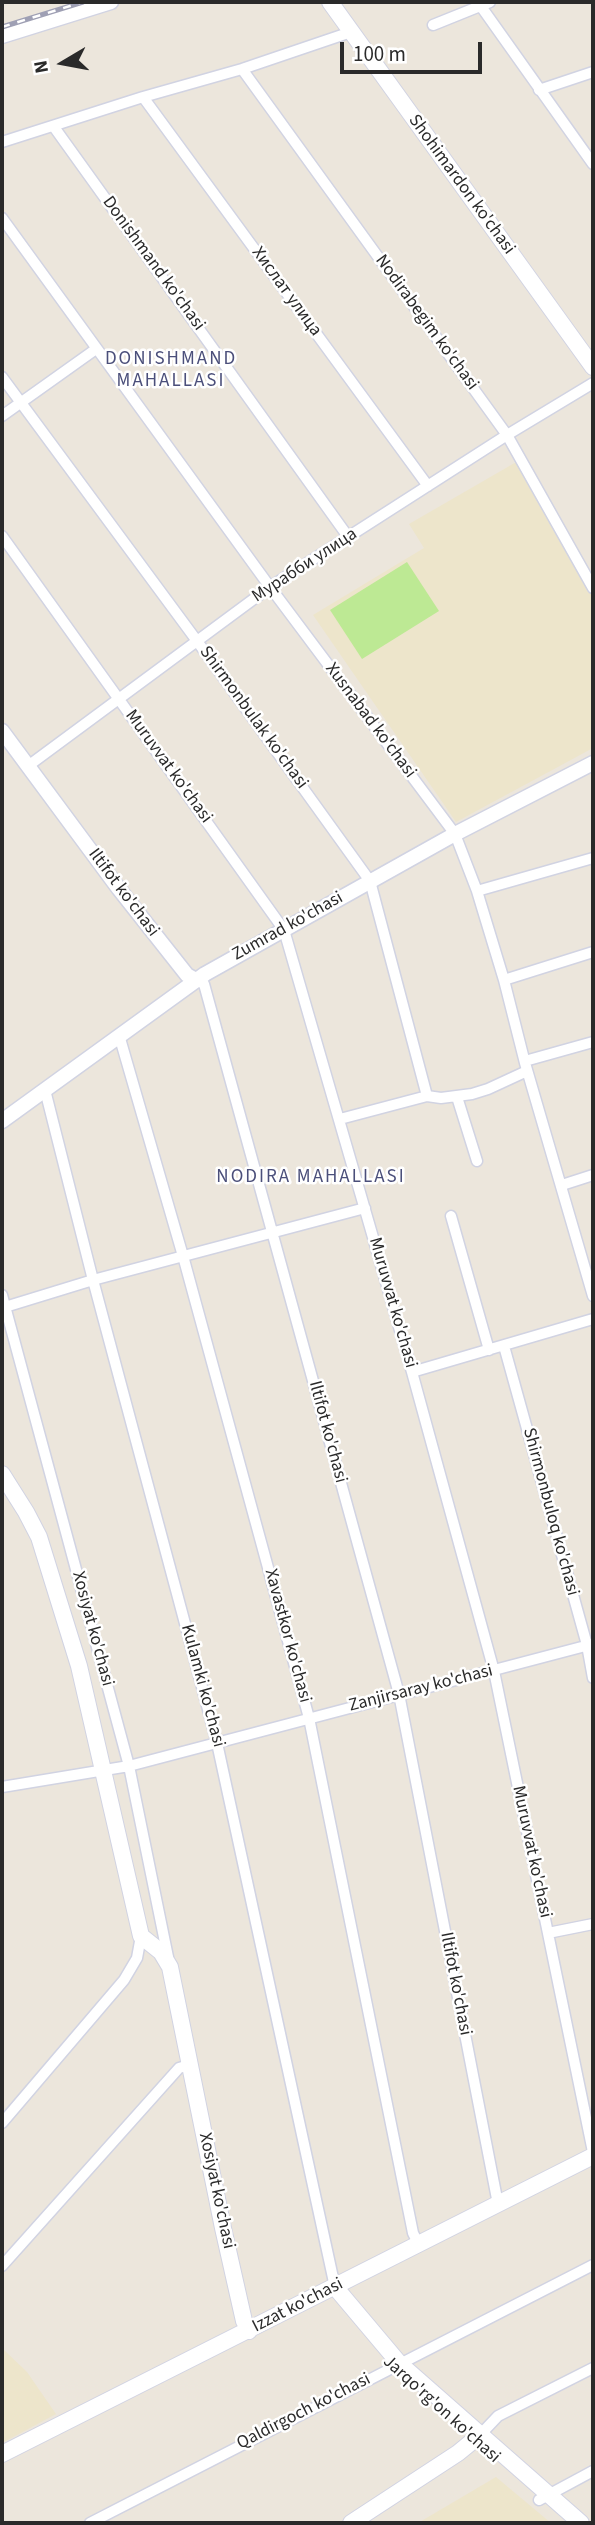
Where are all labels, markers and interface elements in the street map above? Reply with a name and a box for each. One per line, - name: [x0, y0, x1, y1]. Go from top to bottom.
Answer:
- north arrow: [28, 28, 98, 98]
- scale bar: [343, 28, 485, 72]
- text: 100 m: [353, 39, 406, 69]
- text: N: [27, 58, 56, 75]
- street label: Shohimardon ko'chasi: [403, 111, 519, 259]
- street label: Donishmand ko'chasi: [97, 193, 209, 335]
- street label: Хислат улица: [246, 243, 326, 341]
- street label: Nodirabegim ko'chasi: [370, 251, 482, 395]
- district label: DONISHMAND MAHALLASI: [106, 349, 236, 393]
- street label: Мурабби улица: [248, 524, 362, 608]
- street label: Shirmonbulak ko'chasi: [194, 642, 312, 794]
- street label: Xusnabad ko'chasi: [320, 659, 420, 783]
- street label: Muruvvat ko'chasi: [120, 706, 216, 828]
- street label: Iltifot ko'chasi: [83, 845, 163, 941]
- street label: Zumrad ko'chasi: [229, 888, 347, 966]
- district label: NODIRA MAHALLASI: [218, 1167, 404, 1189]
- street label: Muruvvat ko'chasi: [363, 1235, 421, 1371]
- street label: Iltifot ko'chasi: [303, 1379, 351, 1485]
- street label: Shirmonbuloq ko'chasi: [517, 1426, 583, 1598]
- street label: Xavastkor ko'chasi: [259, 1567, 315, 1705]
- street label: Xosiyat ko'chasi: [66, 1569, 118, 1689]
- street label: Kulamki ko'chasi: [175, 1622, 229, 1750]
- street label: Zanjirsaray ko'chasi: [347, 1661, 495, 1717]
- street label: Muruvvat ko'chasi: [506, 1784, 556, 1920]
- street label: Iltifot ko'chasi: [434, 1930, 476, 2038]
- street label: Xosiyat ko'chasi: [193, 2131, 239, 2251]
- street label: Izzat ko'chasi: [249, 2274, 347, 2338]
- street label: Jarqo'rg'on ko'chasi: [378, 2352, 504, 2468]
- street label: Qaldirgoch ko'chasi: [234, 2369, 374, 2455]

